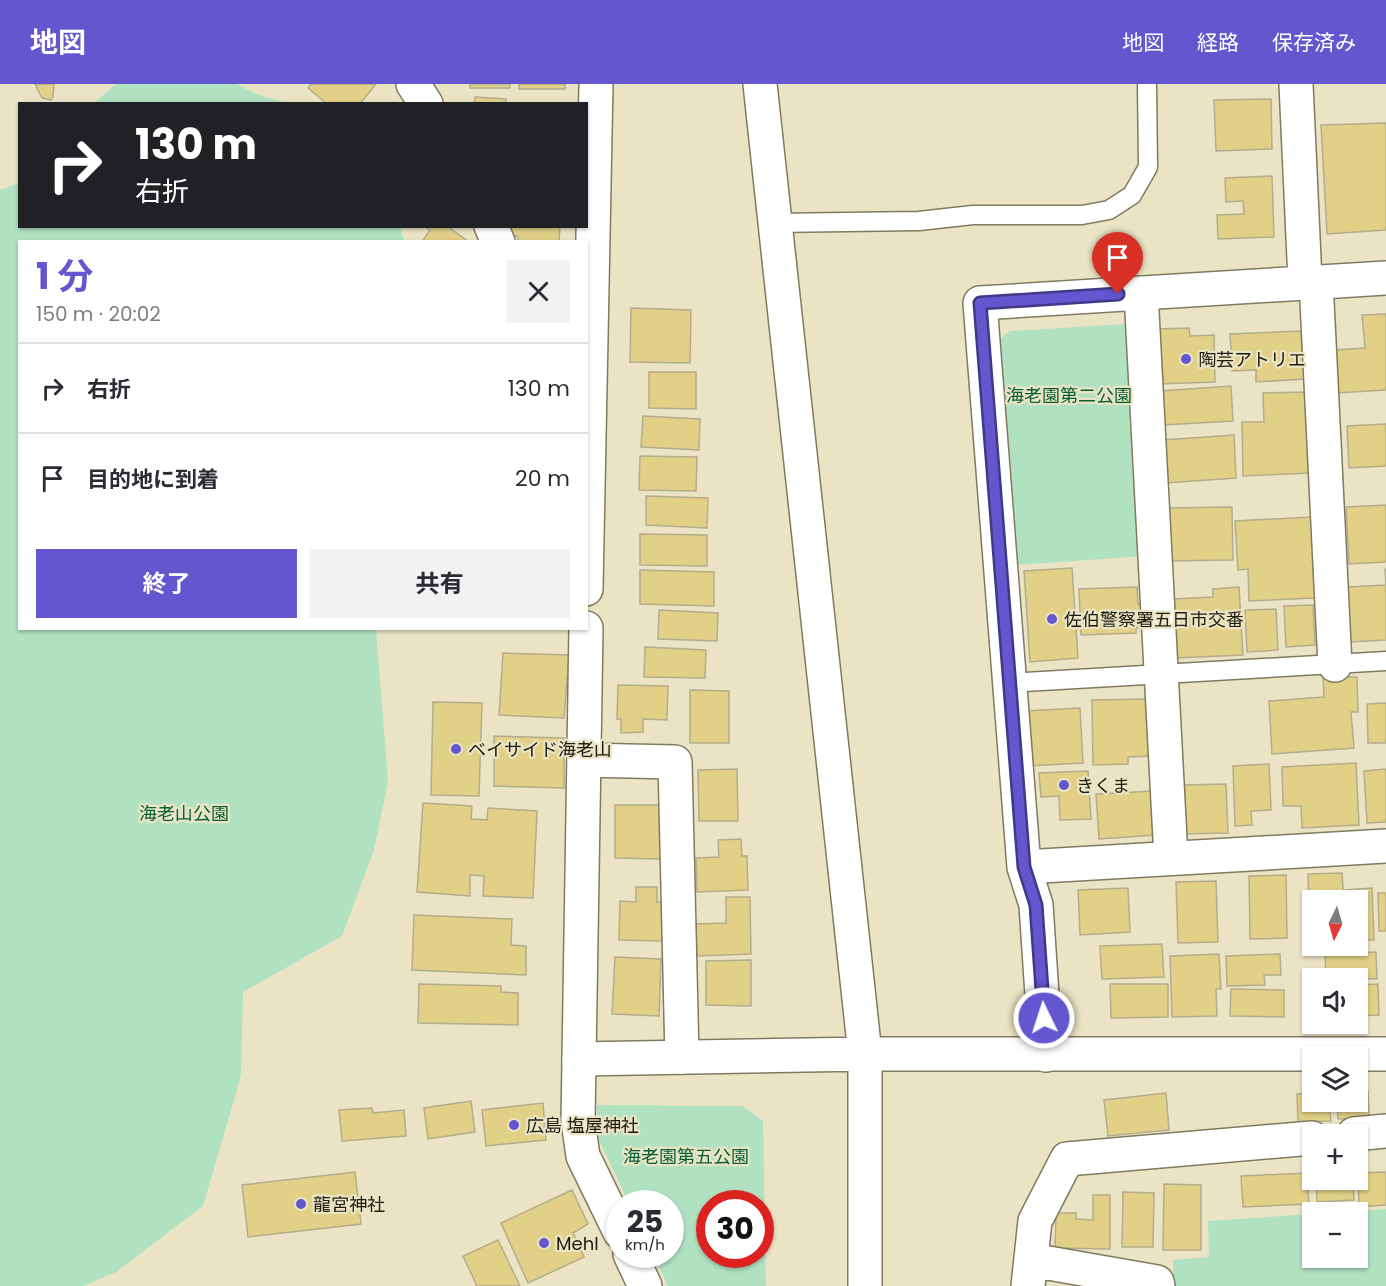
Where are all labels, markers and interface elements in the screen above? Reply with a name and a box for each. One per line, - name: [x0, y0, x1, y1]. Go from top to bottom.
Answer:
- text: 地図: [30, 23, 86, 62]
- text: 地図: [1122, 28, 1164, 57]
- text: 経路: [1197, 28, 1239, 57]
- text: 保存済み: [1272, 28, 1356, 57]
- text: 130 m: [135, 115, 257, 174]
- icon: right: [36, 126, 114, 204]
- text: 右折: [135, 173, 189, 210]
- pin: [1092, 232, 1143, 294]
- icon: arrive: [1101, 241, 1134, 274]
- text: 1 分: [36, 251, 93, 302]
- button: close: [507, 260, 570, 323]
- text: 150 m · 20:02: [36, 300, 161, 328]
- place label: 陶芸アトリエ: [1198, 347, 1306, 372]
- marker: 陶芸アトリエ: [1179, 352, 1193, 366]
- icon: right: [36, 372, 69, 405]
- text: 130 m: [508, 373, 570, 404]
- text: 右折: [87, 374, 131, 405]
- park label: 海老園第二公園: [1006, 383, 1132, 408]
- icon: arrive: [36, 462, 69, 495]
- text: 20 m: [515, 463, 570, 494]
- text: 目的地に到着: [87, 464, 219, 495]
- button: 終了: [36, 549, 297, 618]
- button: 共有: [309, 549, 570, 618]
- place label: 佐伯警察署五日市交番: [1064, 607, 1244, 632]
- marker: 佐伯警察署五日市交番: [1045, 612, 1059, 626]
- place label: ベイサイド海老山: [468, 737, 612, 762]
- marker: ベイサイド海老山: [449, 742, 463, 756]
- place label: きくま: [1076, 773, 1130, 798]
- marker: きくま: [1057, 778, 1071, 792]
- park label: 海老山公園: [139, 801, 229, 826]
- north arrow: [1302, 890, 1368, 956]
- map controls: [1302, 890, 1368, 1268]
- button: sound: [1302, 968, 1368, 1034]
- position arrow: [1012, 986, 1076, 1050]
- button: layers: [1302, 1046, 1368, 1112]
- place label: 広島 塩屋神社: [526, 1113, 639, 1138]
- marker: 広島 塩屋神社: [507, 1118, 521, 1132]
- button: +: [1302, 1124, 1368, 1190]
- park label: 海老園第五公園: [623, 1144, 749, 1169]
- speed limit sign: 30: [696, 1190, 774, 1268]
- place label: 龍宮神社: [313, 1192, 385, 1217]
- marker: 龍宮神社: [294, 1197, 308, 1211]
- text: 25: [627, 1200, 663, 1243]
- button: −: [1302, 1202, 1368, 1268]
- place label: Mehl: [556, 1231, 599, 1256]
- text: km/h: [625, 1234, 665, 1255]
- marker: Mehl: [537, 1236, 551, 1250]

